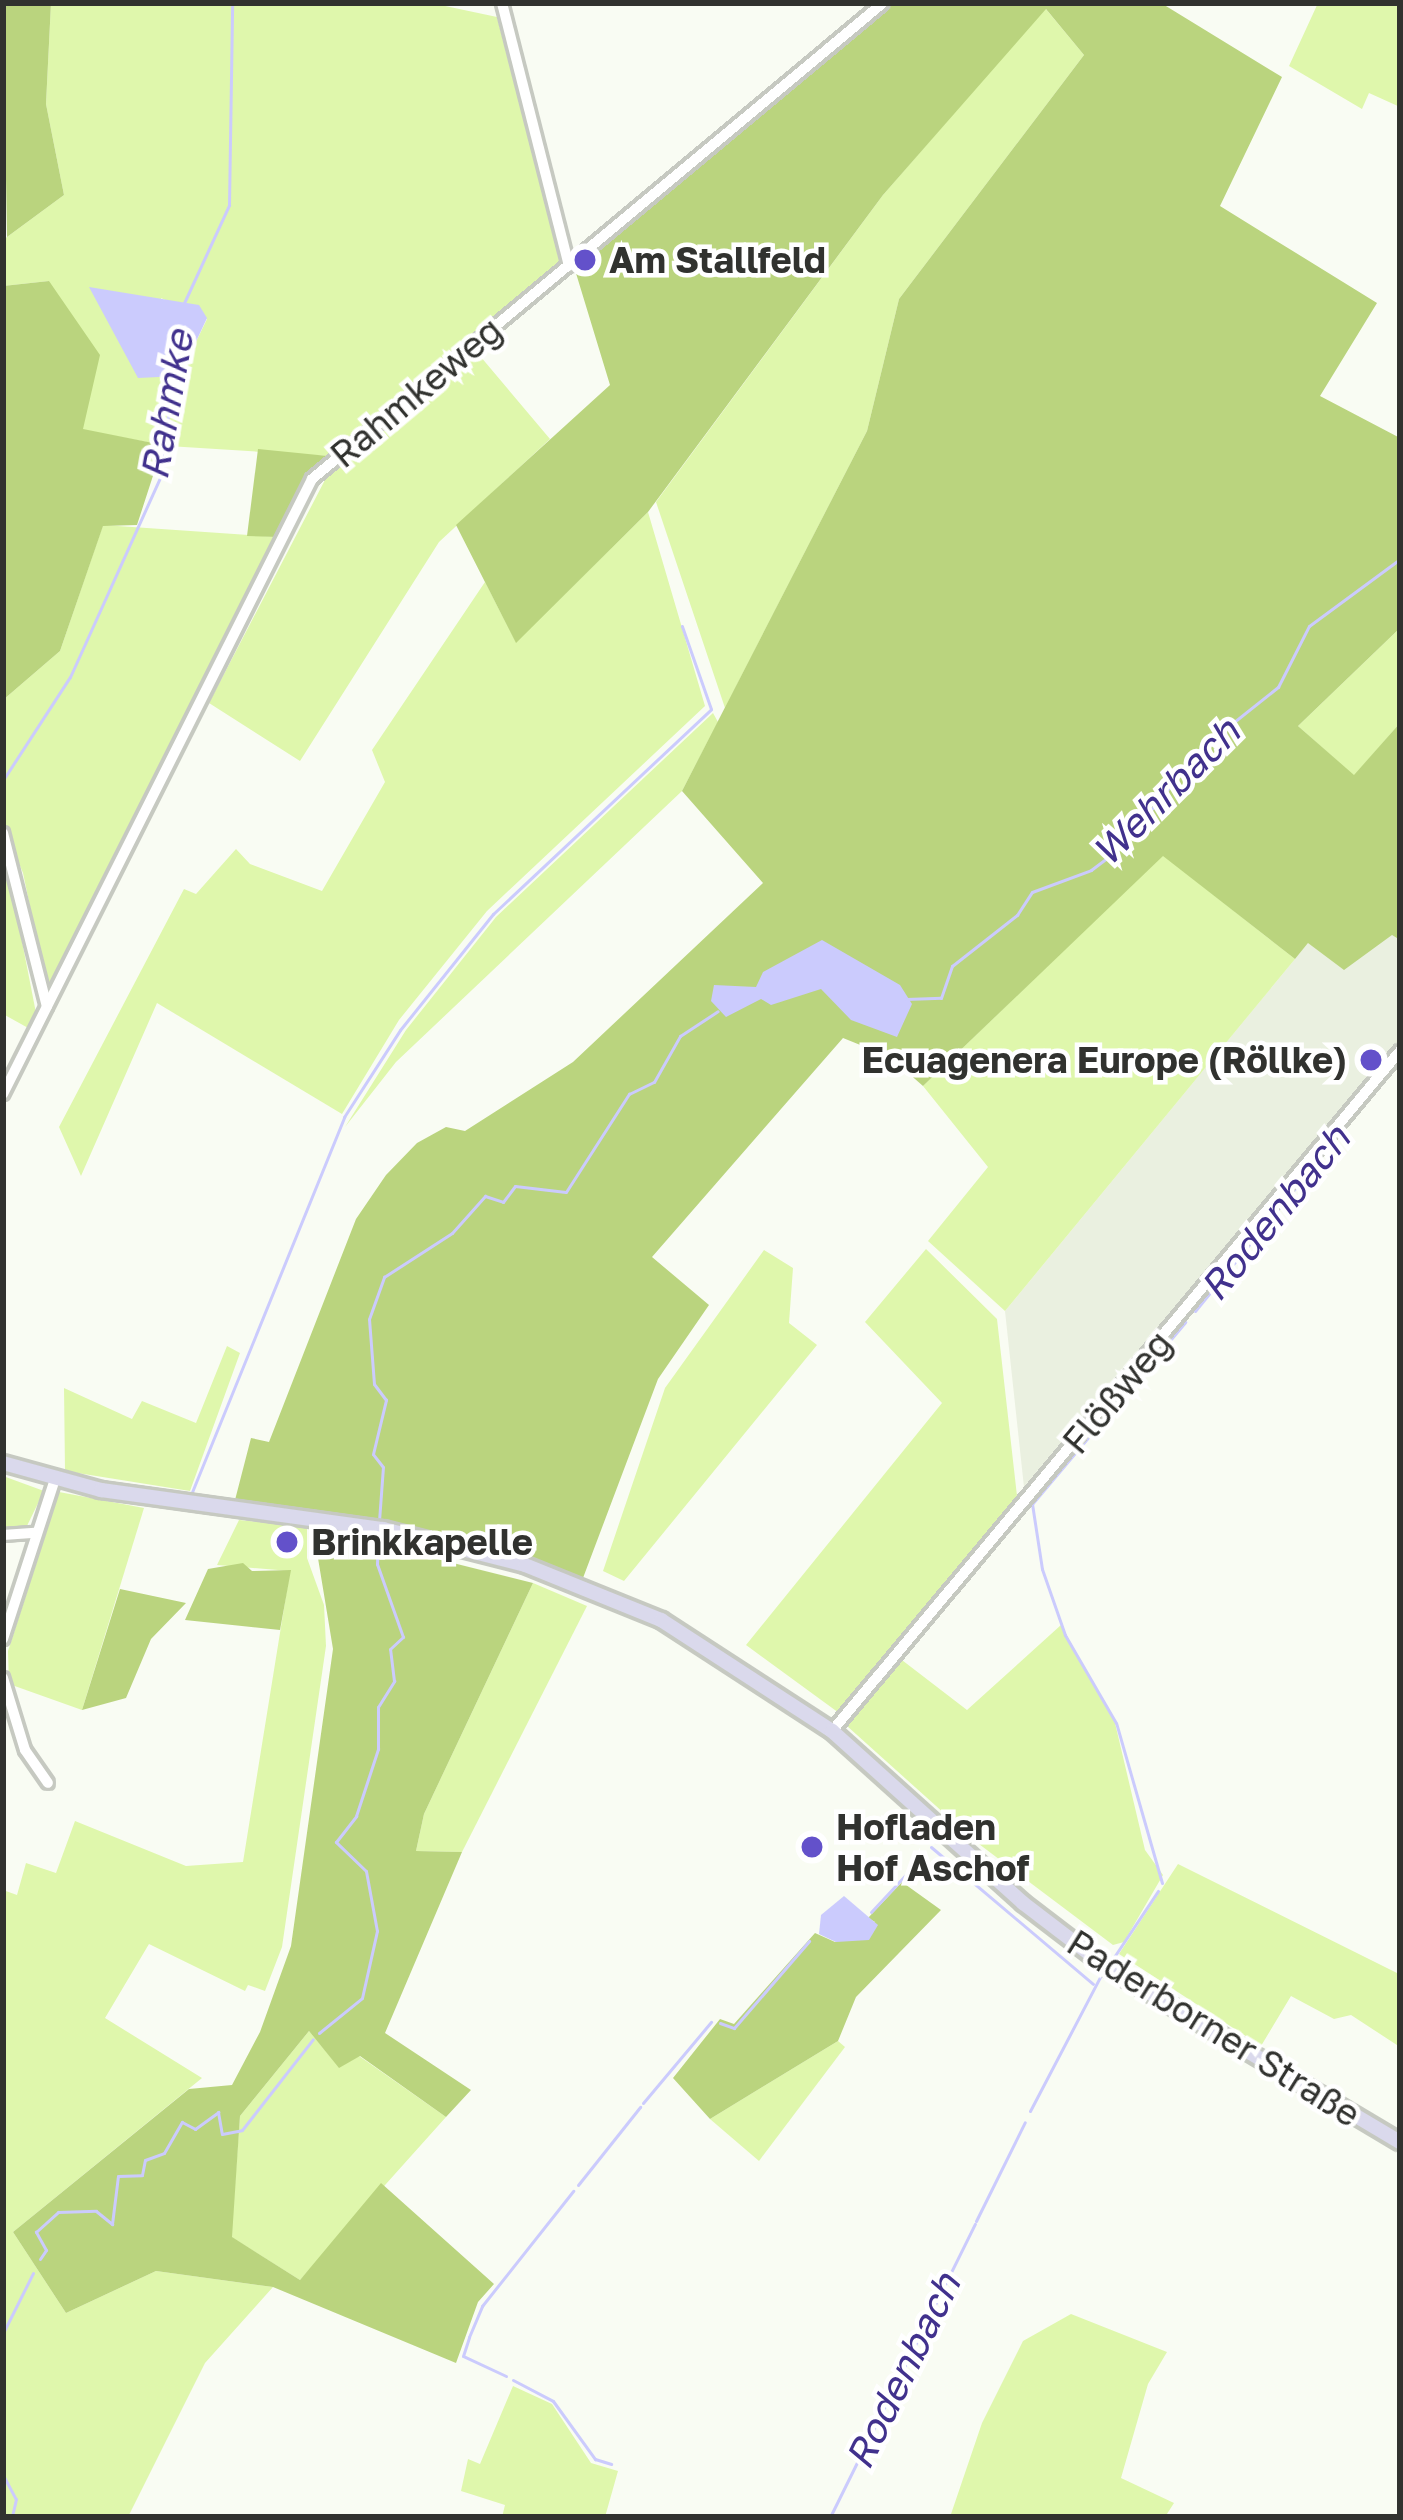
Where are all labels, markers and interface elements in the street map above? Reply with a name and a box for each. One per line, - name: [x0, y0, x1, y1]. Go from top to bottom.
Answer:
- place label: Am Stallfeld: [609, 238, 826, 282]
- marker: Am Stallfeld: [572, 247, 598, 273]
- street label: Rahmkeweg: [322, 308, 510, 476]
- water label: Rahmke: [131, 327, 203, 483]
- water label: Wehrbach: [1083, 709, 1249, 875]
- place label: Ecuagenera Europe (Röllke): [862, 1038, 1347, 1082]
- marker: Ecuagenera Europe (Röllke): [1358, 1047, 1384, 1073]
- water label: Rodenbach: [1190, 1116, 1360, 1310]
- street label: Flößweg: [1053, 1322, 1181, 1462]
- place label: Brinkkapelle: [311, 1520, 533, 1564]
- marker: Brinkkapelle: [274, 1529, 300, 1555]
- place label: Hofladen Hof Aschof: [836, 1804, 1029, 1889]
- marker: Hofladen Hof Aschof: [799, 1834, 825, 1860]
- street label: Paderborner Straße: [1060, 1920, 1368, 2136]
- water label: Rodenbach: [836, 2266, 970, 2476]

